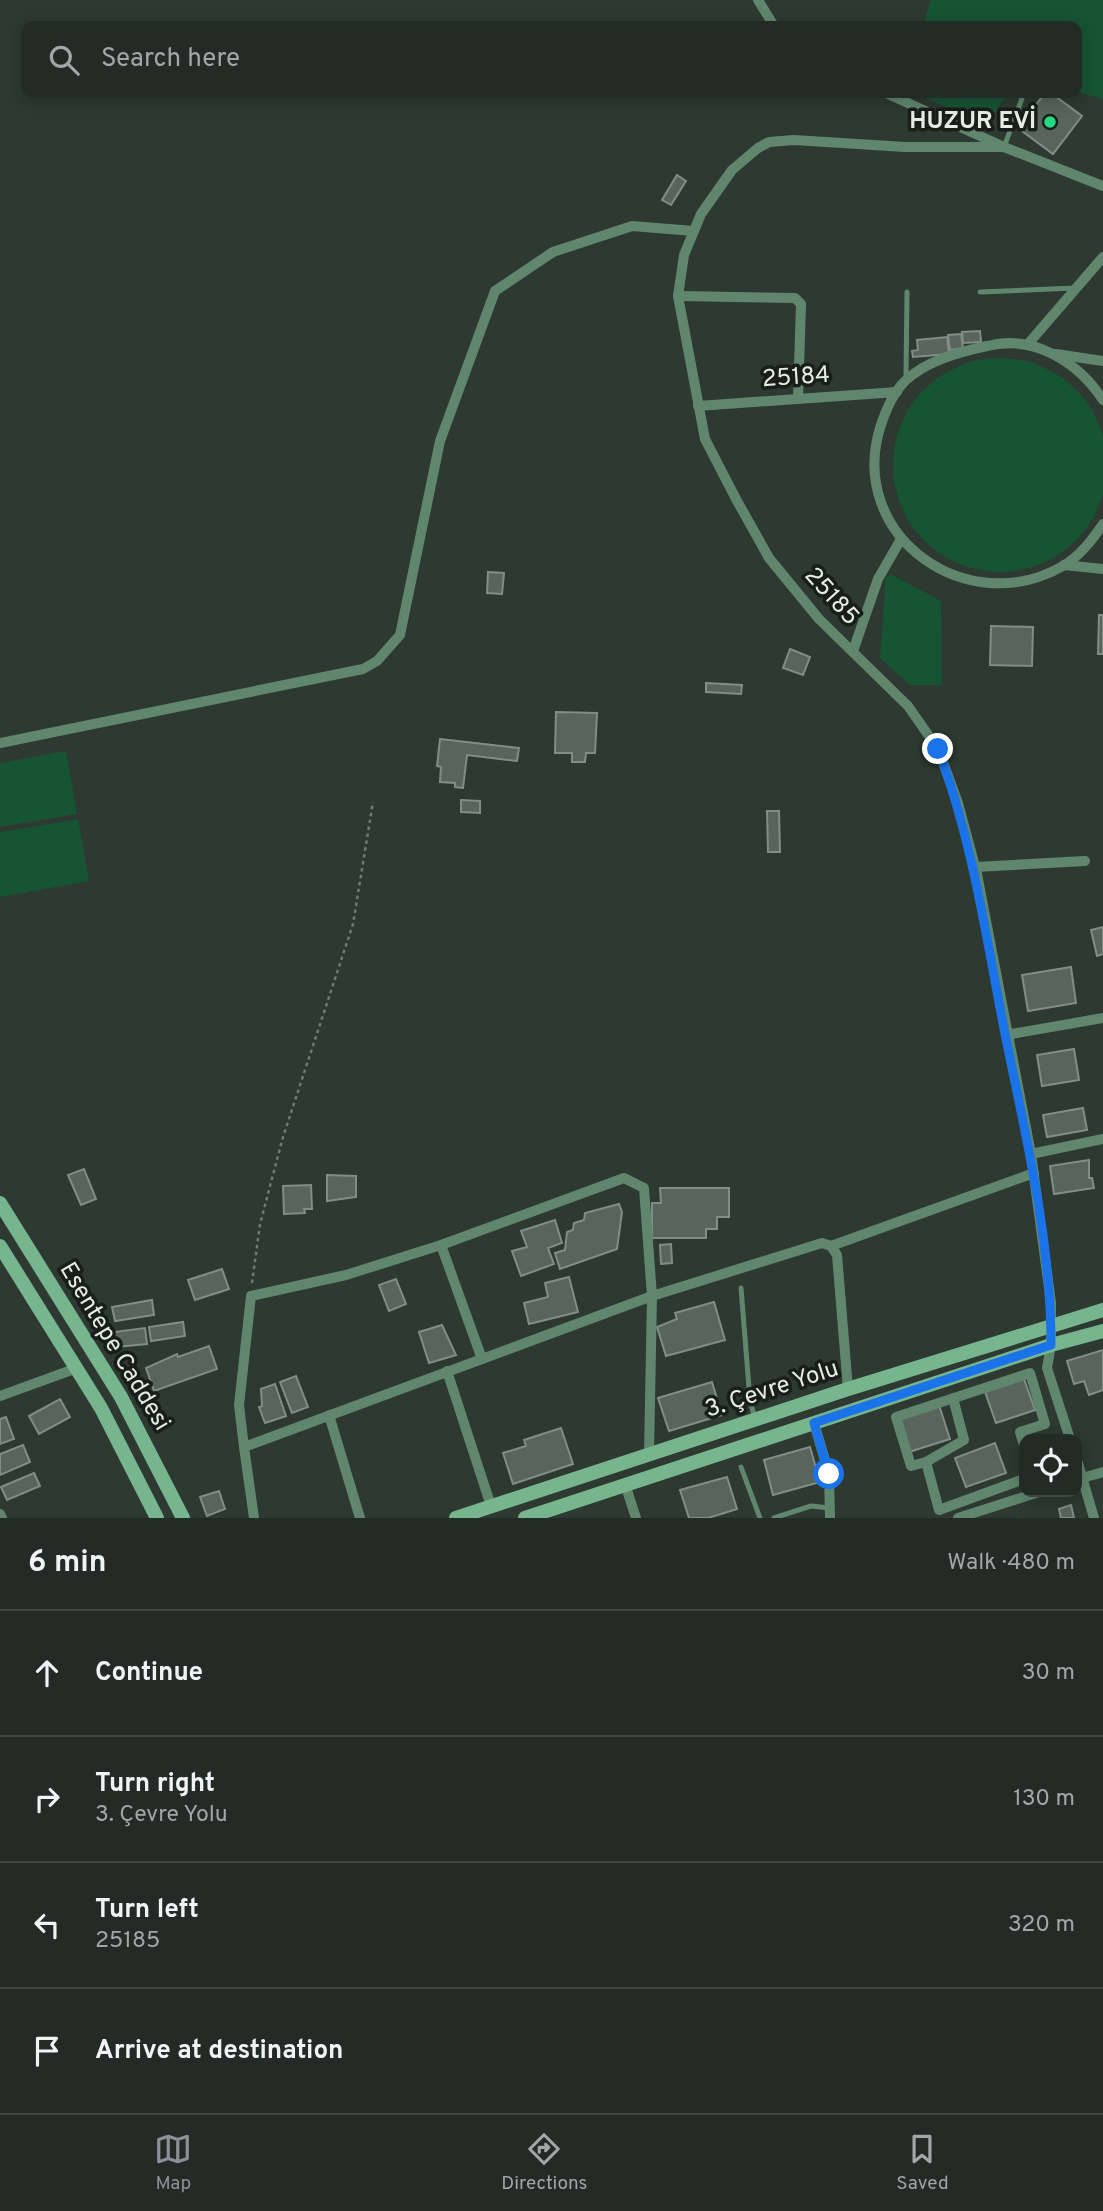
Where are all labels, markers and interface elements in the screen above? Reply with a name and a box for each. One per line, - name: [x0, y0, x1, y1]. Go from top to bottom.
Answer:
- search box: [21, 21, 1082, 98]
- icon: search: [45, 41, 83, 79]
- text: Search here: [101, 43, 240, 76]
- place label: HUZUR EVİ: [909, 105, 1036, 137]
- marker: HUZUR EVİ: [1042, 114, 1058, 130]
- street label: 25184: [761, 361, 831, 395]
- street label: 25185: [797, 562, 865, 632]
- route end: [922, 733, 953, 764]
- street label: Esentepe Caddesi: [52, 1257, 176, 1437]
- street label: 3. Çevre Yolu: [701, 1354, 843, 1426]
- map controls: [1019, 1434, 1082, 1497]
- button: locate: [1019, 1434, 1082, 1497]
- route start: [813, 1458, 844, 1489]
- text: 6 min: [28, 1545, 106, 1582]
- text: Walk · 480 m: [947, 1549, 1075, 1578]
- icon: ahead: [28, 1654, 66, 1692]
- text: Continue: [95, 1657, 203, 1690]
- text: 30 m: [1022, 1659, 1075, 1688]
- text: Turn right: [95, 1768, 215, 1801]
- icon: right: [28, 1780, 66, 1818]
- text: 130 m: [1013, 1785, 1075, 1814]
- text: 3. Çevre Yolu: [95, 1801, 228, 1830]
- text: Turn left: [95, 1894, 199, 1927]
- icon: left: [28, 1906, 66, 1944]
- text: 320 m: [1008, 1911, 1075, 1940]
- text: 25185: [95, 1927, 160, 1956]
- icon: arrive: [28, 2032, 66, 2070]
- text: Arrive at destination: [95, 2035, 343, 2068]
- tab: Map: [154, 2130, 192, 2196]
- tab: Directions: [501, 2130, 588, 2196]
- tab: Saved: [896, 2130, 949, 2196]

